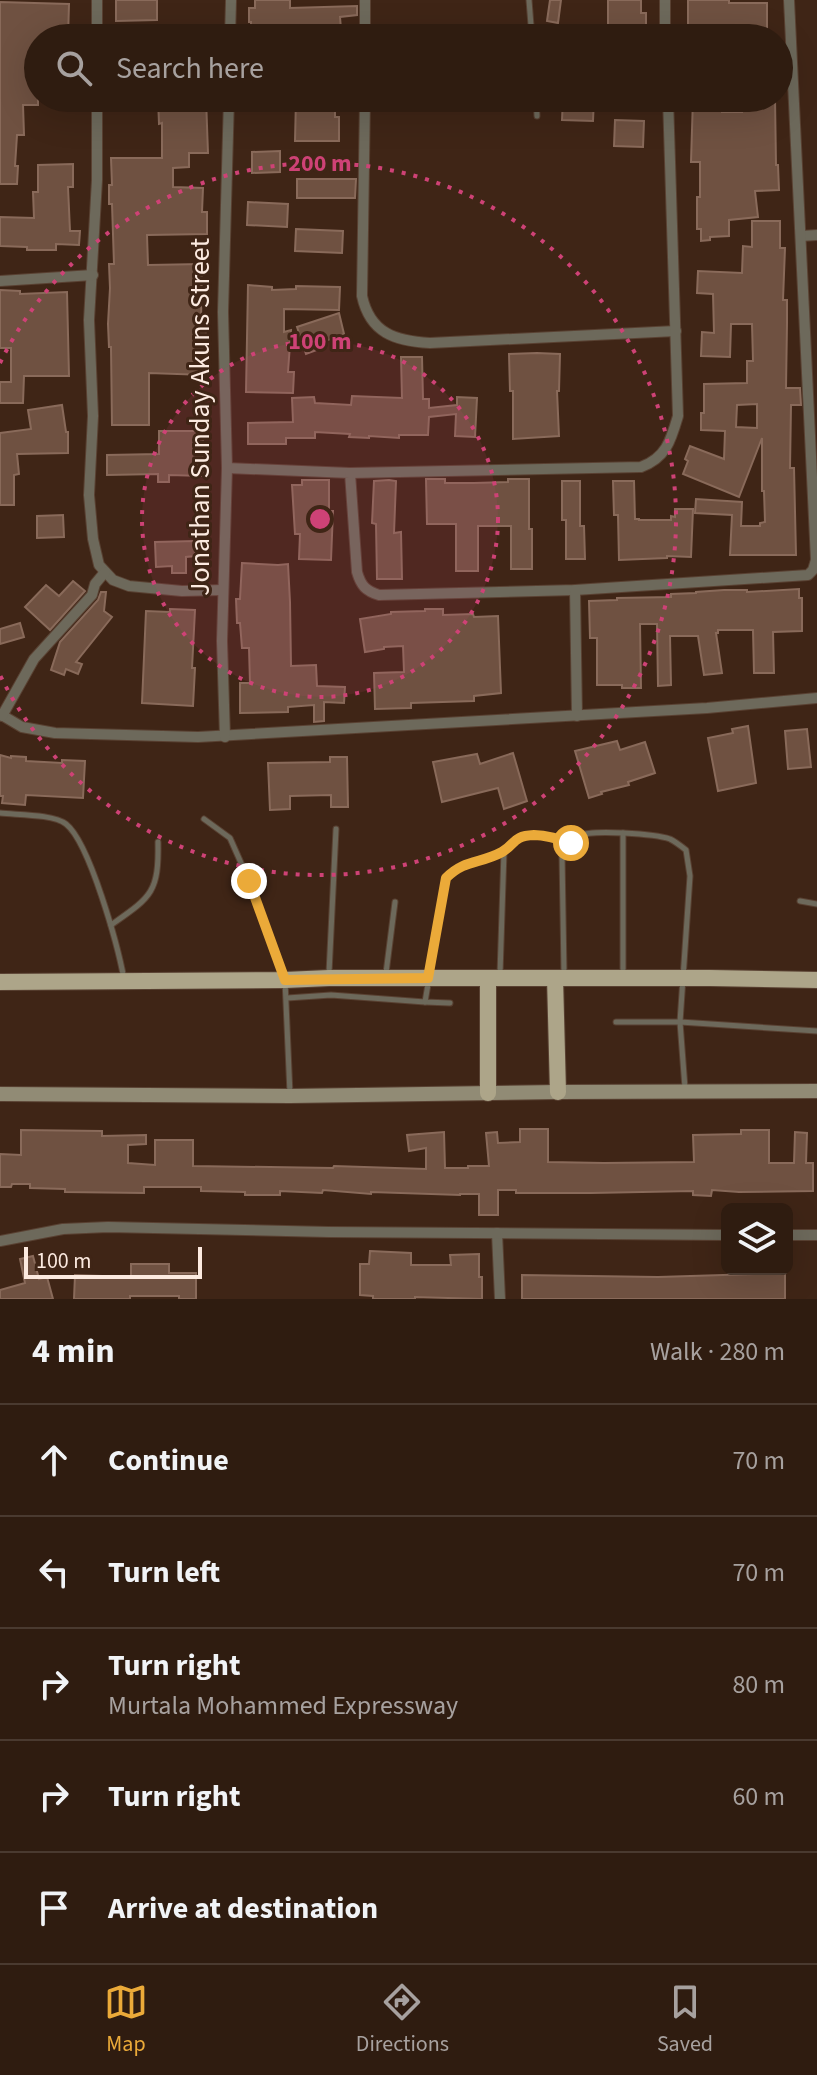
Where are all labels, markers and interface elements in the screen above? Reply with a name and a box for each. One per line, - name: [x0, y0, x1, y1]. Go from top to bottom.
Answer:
- search box: [24, 24, 793, 112]
- icon: search: [52, 46, 96, 90]
- text: Search here: [116, 47, 264, 90]
- text: 200 m: [288, 146, 352, 181]
- street label: Jonathan Sunday Akuns Street: [180, 238, 220, 596]
- text: 100 m: [288, 324, 352, 359]
- centre of rings: [306, 505, 334, 533]
- route start: [553, 825, 589, 861]
- route end: [231, 863, 267, 899]
- map controls: [721, 1203, 793, 1275]
- button: layers: [721, 1203, 793, 1275]
- scale bar: [24, 1243, 202, 1279]
- text: 100 m: [36, 1245, 91, 1277]
- text: 4 min: [32, 1327, 115, 1376]
- text: Walk · 280 m: [650, 1333, 785, 1370]
- icon: ahead: [32, 1438, 76, 1482]
- text: Continue: [108, 1439, 229, 1482]
- text: 70 m: [732, 1442, 785, 1479]
- icon: left: [32, 1550, 76, 1594]
- text: Turn left: [108, 1551, 220, 1594]
- text: 70 m: [732, 1554, 785, 1591]
- text: Turn right: [108, 1644, 240, 1687]
- icon: right: [32, 1662, 76, 1706]
- text: 80 m: [732, 1666, 785, 1703]
- text: Murtala Mohammed Expressway: [108, 1687, 458, 1724]
- icon: right: [32, 1774, 76, 1818]
- text: Turn right: [108, 1775, 240, 1818]
- text: 60 m: [732, 1778, 785, 1815]
- icon: arrive: [32, 1886, 76, 1930]
- text: Arrive at destination: [108, 1887, 378, 1930]
- tab: Map: [104, 1980, 148, 2060]
- tab: Directions: [356, 1980, 449, 2060]
- tab: Saved: [657, 1980, 713, 2060]

